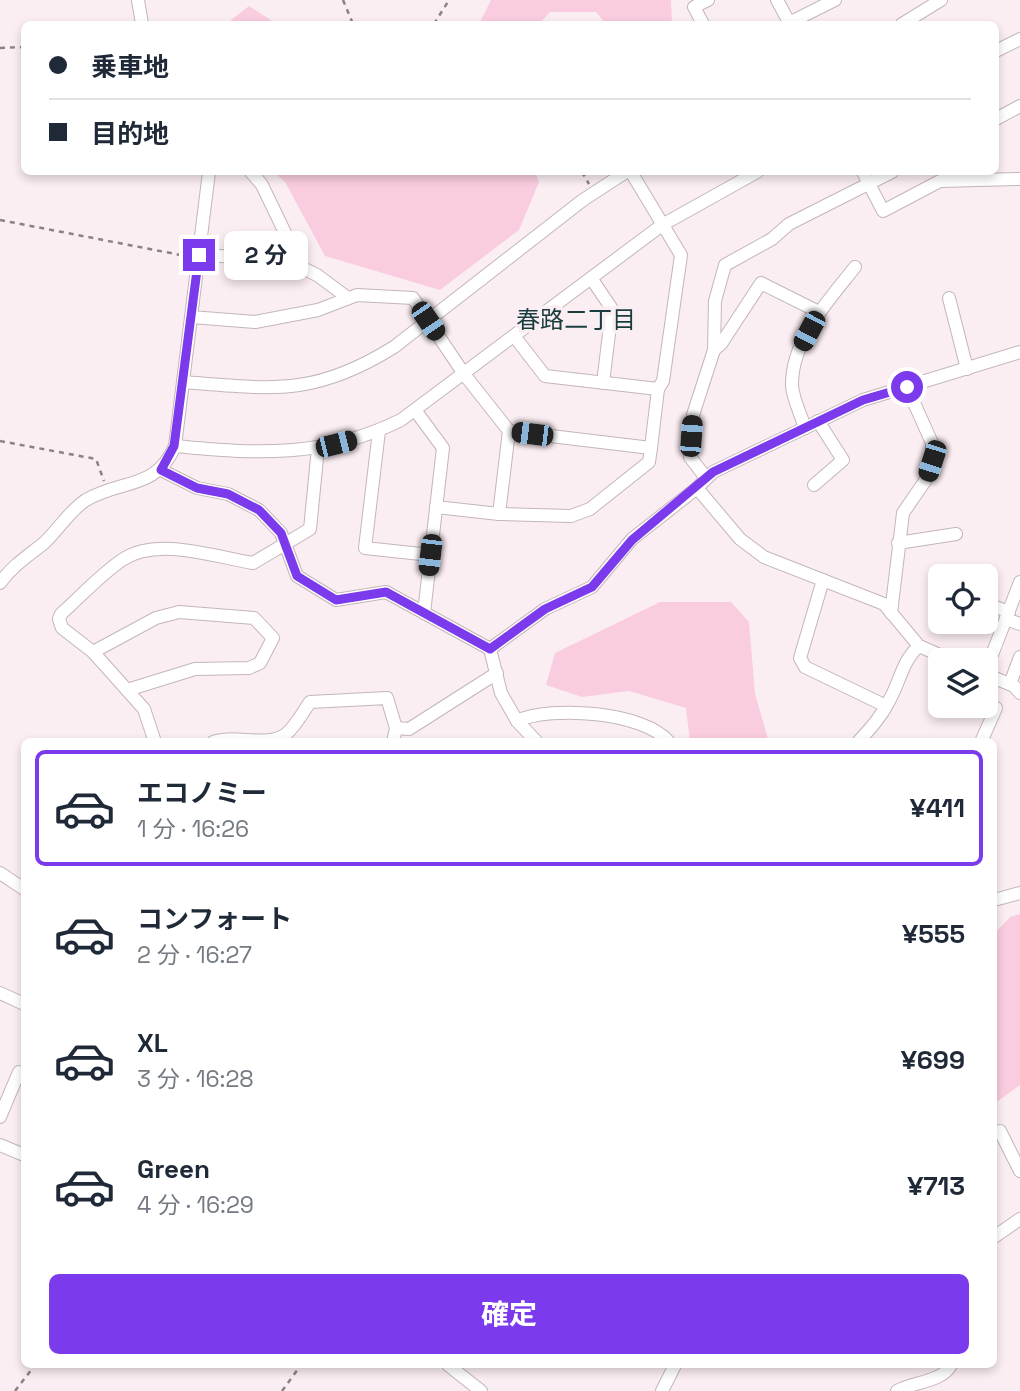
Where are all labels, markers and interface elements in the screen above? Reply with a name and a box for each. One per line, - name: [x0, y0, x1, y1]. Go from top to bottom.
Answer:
- text: 乗車地: [91, 50, 169, 84]
- text: 目的地: [91, 117, 169, 151]
- callout: 2 分: [224, 230, 308, 280]
- route end: [183, 239, 215, 271]
- text: 2 分: [245, 240, 287, 270]
- car: [408, 298, 449, 344]
- district label: 春路二丁目: [516, 304, 636, 335]
- car: [790, 308, 829, 354]
- route start: [891, 371, 923, 403]
- car: [680, 414, 703, 458]
- car: [510, 421, 555, 447]
- car: [314, 429, 359, 459]
- car: [916, 438, 949, 484]
- car: [418, 533, 443, 577]
- map controls: [928, 564, 998, 718]
- button: locate: [928, 564, 998, 634]
- button: layers: [928, 648, 998, 718]
- text: エコノミー: [137, 776, 267, 810]
- icon: car: [53, 777, 116, 840]
- text: ¥411: [910, 791, 965, 825]
- text: 1 分 · 16:26: [137, 814, 249, 844]
- text: コンフォート: [137, 902, 292, 936]
- icon: car: [53, 903, 116, 966]
- text: ¥555: [902, 917, 965, 951]
- text: 2 分 · 16:27: [137, 940, 252, 970]
- text: XL: [137, 1026, 168, 1060]
- icon: car: [53, 1029, 116, 1092]
- text: ¥699: [901, 1043, 965, 1077]
- text: 3 分 · 16:28: [137, 1064, 254, 1094]
- text: Green: [137, 1152, 210, 1186]
- icon: car: [53, 1155, 116, 1218]
- text: ¥713: [907, 1169, 965, 1203]
- text: 4 分 · 16:29: [137, 1190, 254, 1220]
- button: 確定: [49, 1274, 969, 1354]

